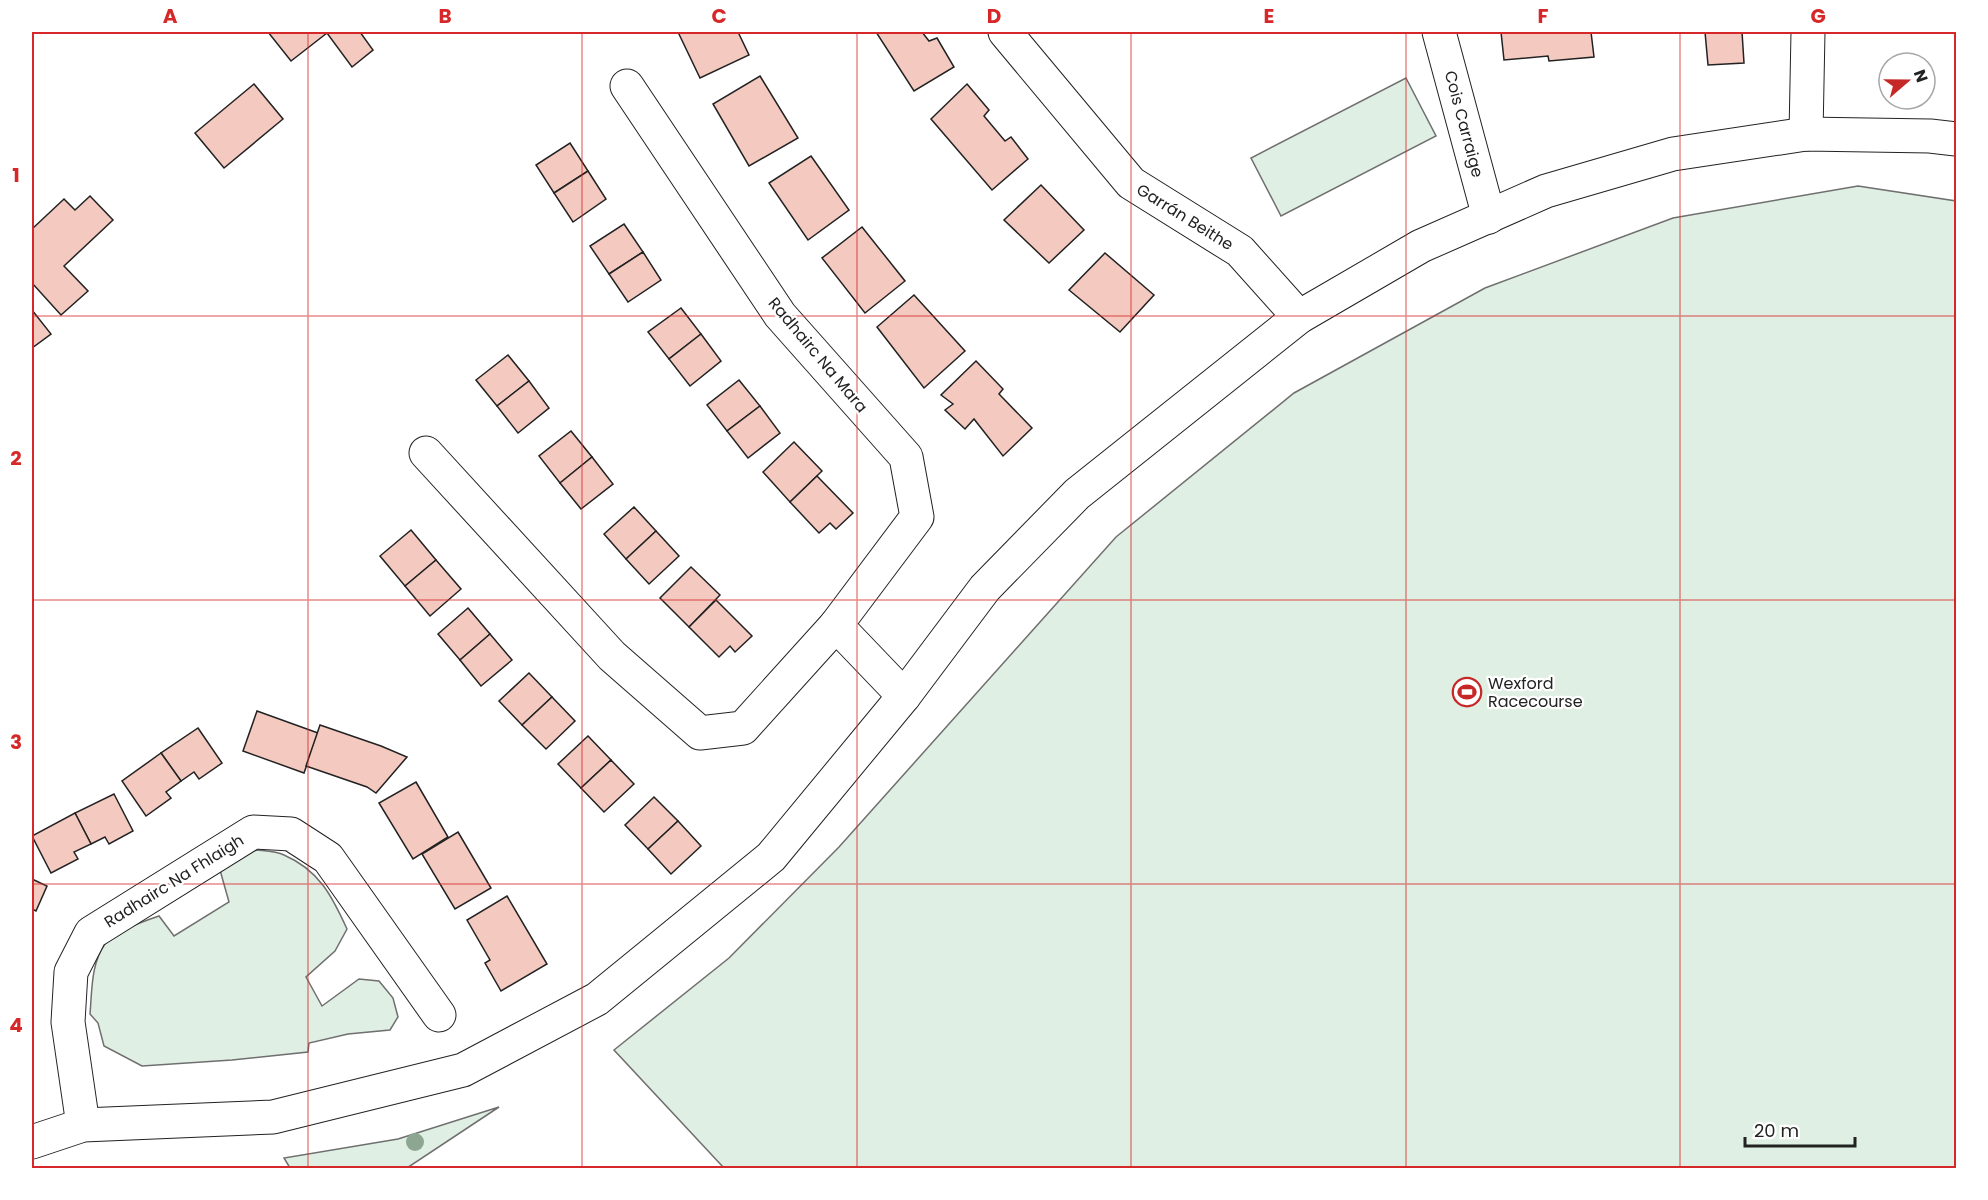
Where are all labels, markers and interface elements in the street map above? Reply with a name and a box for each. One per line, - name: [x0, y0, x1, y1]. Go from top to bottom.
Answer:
- text: A: [163, 2, 178, 30]
- text: B: [438, 2, 452, 30]
- text: C: [711, 2, 727, 30]
- text: D: [987, 2, 1001, 30]
- text: E: [1264, 2, 1274, 30]
- text: F: [1538, 2, 1549, 30]
- text: G: [1810, 2, 1826, 30]
- north arrow: [1877, 51, 1937, 111]
- text: N: [1908, 66, 1933, 86]
- street label: Cois Carraige: [1439, 68, 1489, 180]
- text: 1: [12, 161, 20, 189]
- street label: Garrán Beithe: [1132, 178, 1238, 256]
- street label: Radhairc Na Mara: [763, 292, 873, 418]
- text: 2: [10, 444, 22, 472]
- place label: Wexford Racecourse: [1488, 672, 1583, 713]
- sports icon: Wexford Racecourse: [1451, 676, 1483, 708]
- text: 3: [10, 728, 22, 756]
- street label: Radhairc Na Fhlaigh: [100, 829, 248, 933]
- text: 4: [9, 1011, 23, 1039]
- scale bar: [1745, 1110, 1854, 1148]
- text: 20 m: [1754, 1118, 1799, 1143]

